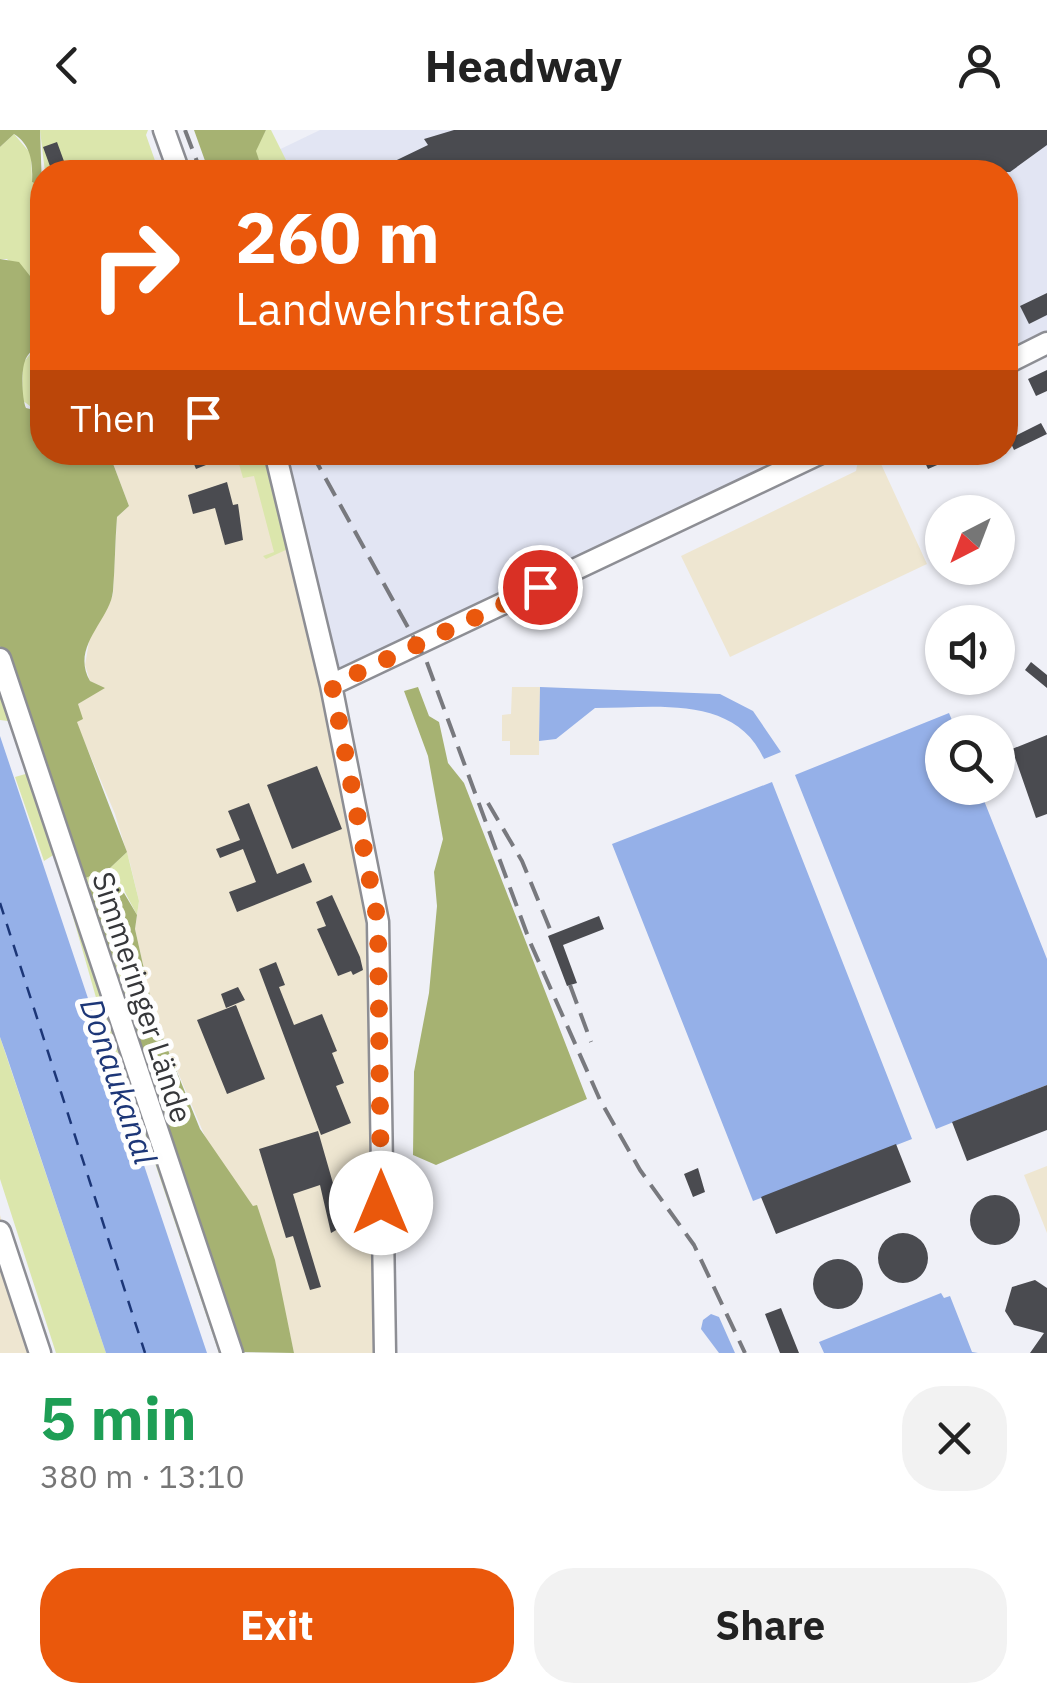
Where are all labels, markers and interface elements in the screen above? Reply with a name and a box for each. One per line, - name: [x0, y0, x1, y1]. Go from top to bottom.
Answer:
- text: Headway: [425, 36, 622, 94]
- icon: back: [40, 38, 95, 93]
- icon: person: [952, 38, 1007, 93]
- text: 260 m: [235, 191, 440, 282]
- icon: right: [70, 200, 200, 330]
- text: Landwehrstraße: [235, 279, 566, 337]
- icon: arrive: [176, 390, 231, 445]
- text: Then: [70, 393, 156, 442]
- north arrow: [925, 495, 1015, 585]
- map controls: [925, 495, 1015, 805]
- pin: [498, 545, 583, 630]
- icon: arrive: [513, 560, 568, 615]
- button: sound: [925, 605, 1015, 695]
- button: search: [925, 715, 1015, 805]
- street label: Simmeringer Lände: [84, 867, 202, 1127]
- water label: Donaukanal: [71, 992, 167, 1170]
- position arrow: [329, 1151, 433, 1255]
- text: 5 min: [40, 1378, 197, 1457]
- button: close: [902, 1386, 1007, 1491]
- text: 380 m · 13:10: [40, 1455, 245, 1497]
- button: Exit: [40, 1568, 514, 1683]
- button: Share: [534, 1568, 1007, 1683]

